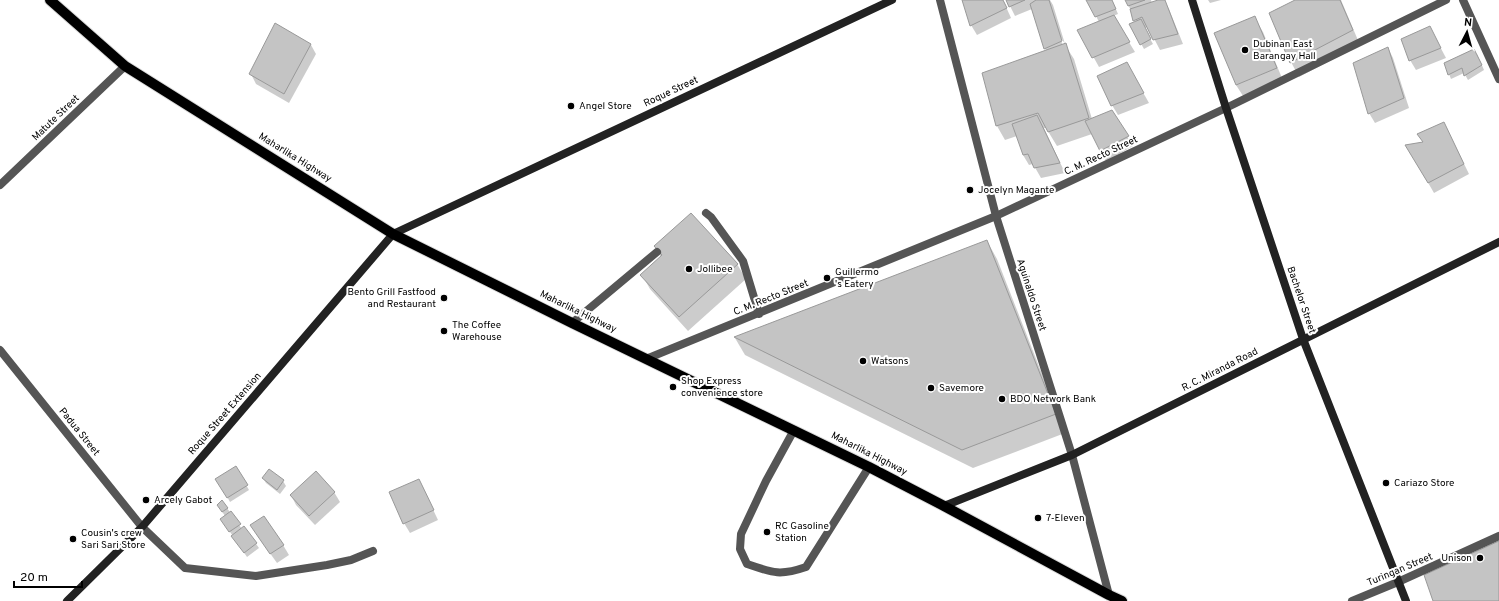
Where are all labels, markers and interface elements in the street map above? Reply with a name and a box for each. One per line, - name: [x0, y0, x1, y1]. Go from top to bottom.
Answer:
- north arrow: [1447, 12, 1487, 52]
- text: N: [1463, 16, 1473, 30]
- place label: Dubinan East Barangay Hall: [1253, 38, 1316, 63]
- marker: Dubinan East Barangay Hall: [1240, 45, 1250, 55]
- street label: Roque Street: [642, 74, 701, 110]
- street label: Matute Street: [30, 92, 83, 144]
- place label: Angel Store: [579, 100, 632, 113]
- marker: Angel Store: [566, 101, 576, 111]
- street label: Maharlika Highway: [256, 130, 334, 186]
- street label: C. M. Recto Street: [1062, 133, 1140, 179]
- place label: Jocelyn Magante: [978, 184, 1054, 197]
- marker: Jocelyn Magante: [965, 185, 975, 195]
- street label: Aguinaldo Street: [1013, 257, 1049, 333]
- place label: Jollibee: [697, 263, 733, 276]
- marker: Jollibee: [684, 264, 694, 274]
- street label: Bachelor Street: [1283, 265, 1319, 335]
- place label: Guillermo 's Eatery: [835, 266, 879, 291]
- marker: Guillermo 's Eatery: [822, 273, 832, 283]
- street label: C. M. Recto Street: [732, 277, 811, 319]
- place label: Bento Grill Fastfood and Restaurant: [347, 286, 436, 311]
- street label: Maharlika Highway: [537, 288, 619, 336]
- marker: Bento Grill Fastfood and Restaurant: [439, 293, 449, 303]
- place label: The Coffee Warehouse: [452, 319, 502, 344]
- marker: The Coffee Warehouse: [439, 326, 449, 336]
- street label: R. C. Miranda Road: [1180, 345, 1260, 395]
- place label: Watsons: [871, 355, 909, 368]
- marker: Watsons: [858, 356, 868, 366]
- street label: Roque Street Extension: [186, 370, 264, 458]
- place label: Shop Express convenience store: [681, 375, 763, 400]
- marker: Shop Express convenience store: [668, 382, 678, 392]
- place label: Savemore: [939, 382, 984, 395]
- marker: Savemore: [926, 383, 936, 393]
- place label: BDO Network Bank: [1010, 393, 1096, 406]
- marker: BDO Network Bank: [997, 394, 1007, 404]
- street label: Padua Street: [56, 405, 102, 459]
- street label: Maharlika Highway: [829, 429, 909, 479]
- place label: Cariazo Store: [1394, 477, 1455, 490]
- marker: Cariazo Store: [1381, 478, 1391, 488]
- place label: Arcely Gabot: [154, 494, 213, 507]
- marker: Arcely Gabot: [141, 495, 151, 505]
- place label: 7-Eleven: [1046, 512, 1085, 525]
- marker: 7-Eleven: [1033, 513, 1043, 523]
- place label: RC Gasoline Station: [775, 520, 829, 545]
- place label: Cousin's crew Sari Sari Store: [81, 527, 145, 552]
- marker: RC Gasoline Station: [762, 527, 772, 537]
- marker: Cousin's crew Sari Sari Store: [68, 534, 78, 544]
- street label: Turingan Street: [1365, 550, 1435, 590]
- place label: Unison: [1441, 552, 1472, 565]
- marker: Unison: [1475, 553, 1485, 563]
- scale bar: [14, 563, 82, 589]
- text: 20 m: [20, 570, 48, 586]

